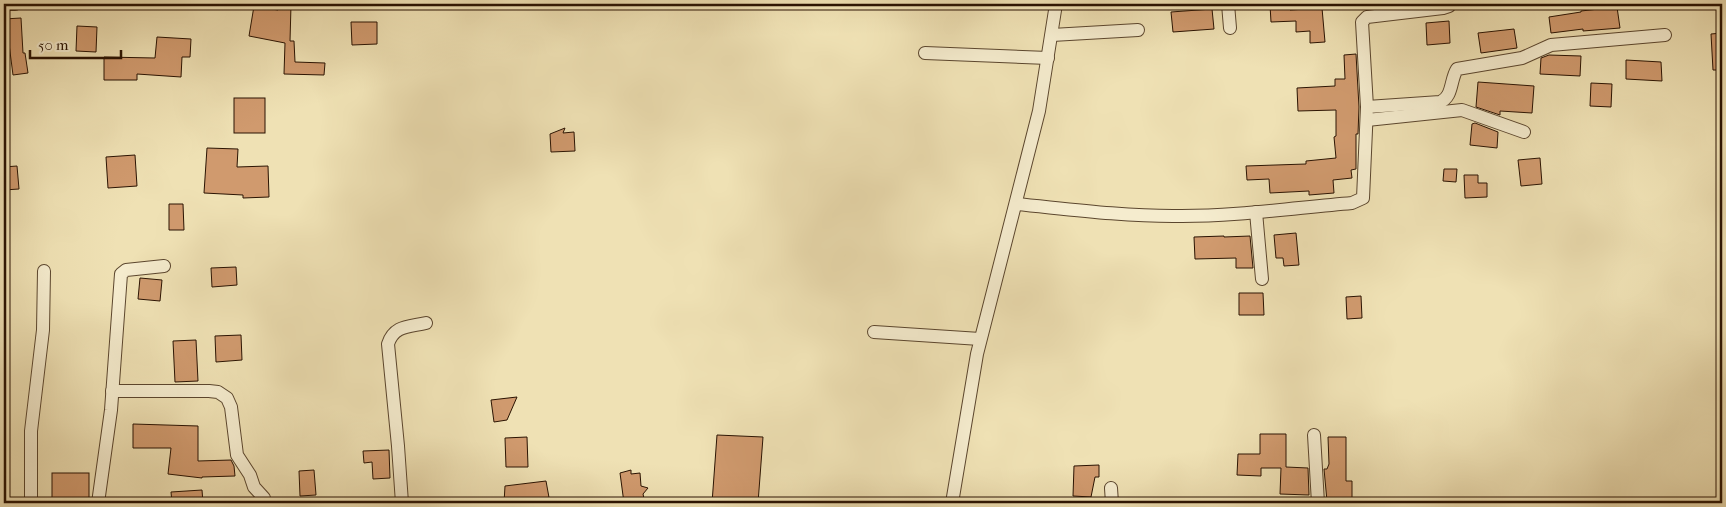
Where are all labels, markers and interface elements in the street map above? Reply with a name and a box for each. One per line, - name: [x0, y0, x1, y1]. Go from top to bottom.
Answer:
- scale bar: [30, 28, 121, 60]
- text: 50 m: [38, 36, 69, 54]

